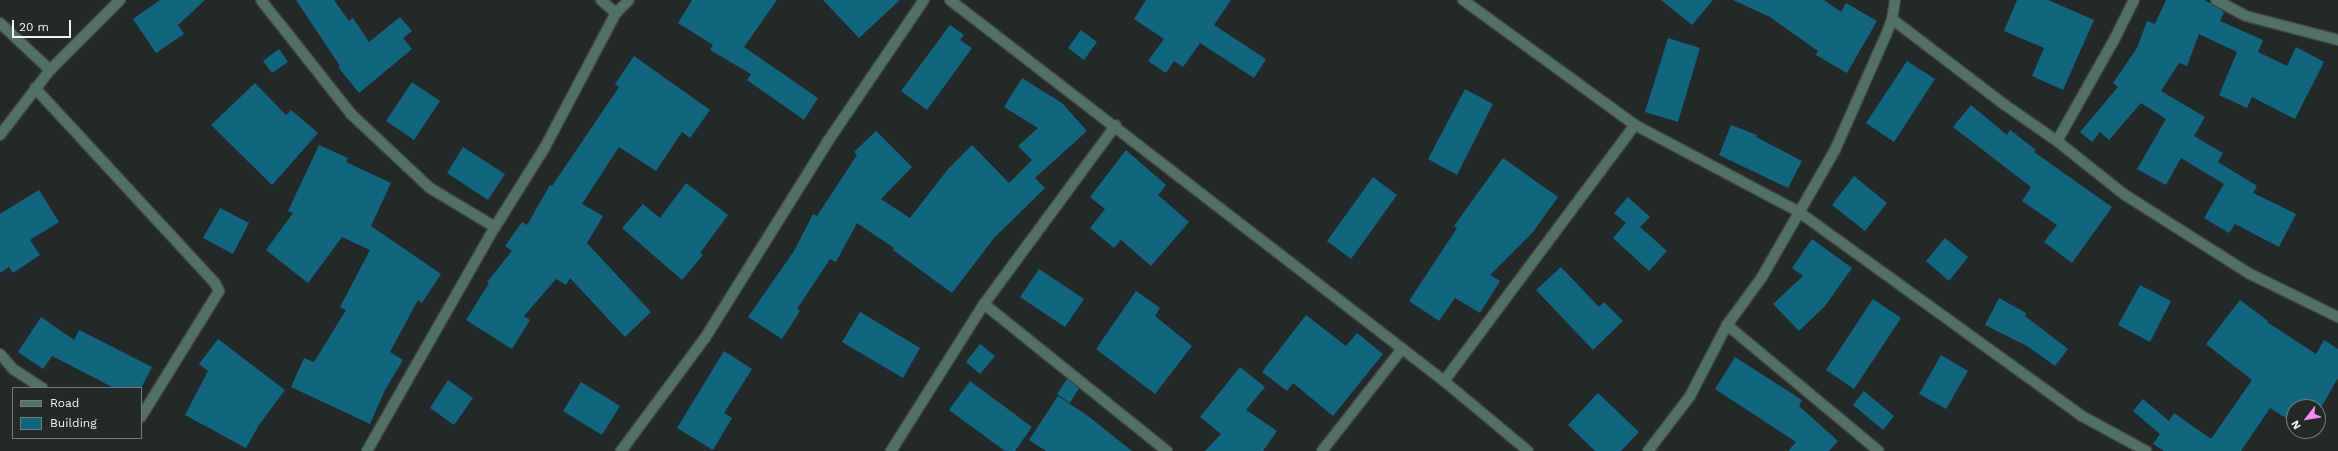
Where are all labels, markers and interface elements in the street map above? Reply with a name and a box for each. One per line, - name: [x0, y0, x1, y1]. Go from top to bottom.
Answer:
- scale bar: [14, 12, 73, 38]
- text: 20 m: [19, 20, 49, 34]
- legend: [12, 387, 142, 439]
- text: Road: [50, 396, 79, 410]
- north arrow: [2286, 399, 2326, 439]
- text: Building: [50, 416, 97, 430]
- text: N: [2288, 418, 2304, 432]

